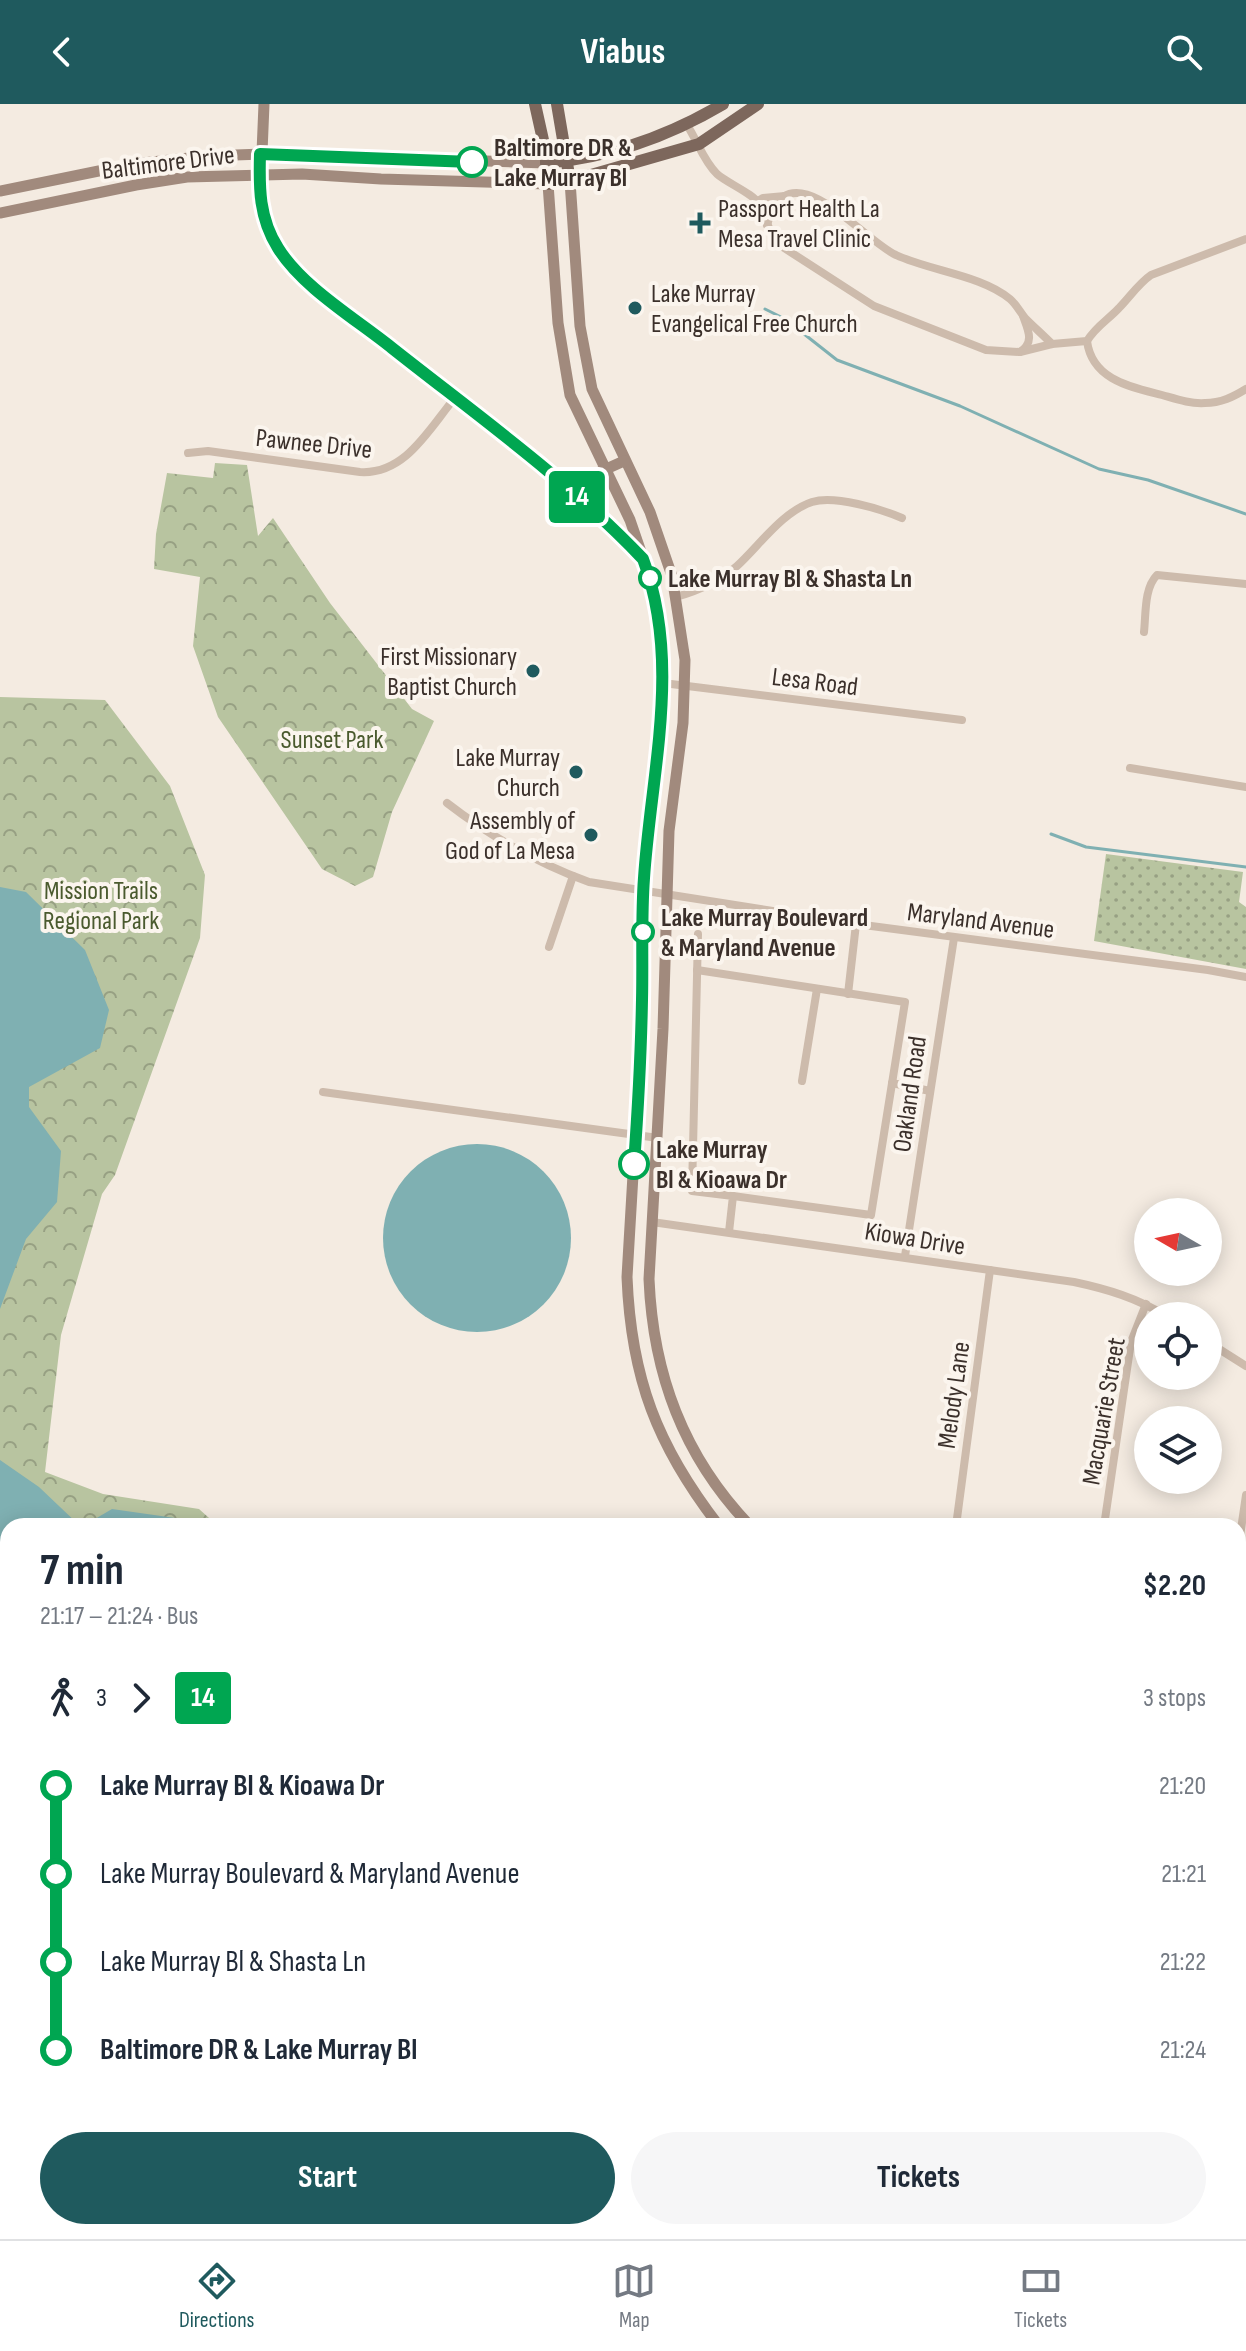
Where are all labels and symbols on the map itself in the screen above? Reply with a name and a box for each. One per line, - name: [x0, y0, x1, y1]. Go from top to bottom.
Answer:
- place label: Baltimore DR & Lake Murray Bl: [494, 133, 632, 194]
- street label: Baltimore Drive: [100, 140, 236, 187]
- marker: Baltimore DR & Lake Murray Bl: [457, 147, 487, 177]
- place label: Passport Health La Mesa Travel Clinic: [718, 194, 880, 255]
- marker: Passport Health La Mesa Travel Clinic: [689, 212, 711, 234]
- place label: Lake Murray Evangelical Free Church: [651, 279, 858, 340]
- marker: Lake Murray Evangelical Free Church: [626, 299, 644, 317]
- street label: Pawnee Drive: [254, 423, 373, 466]
- line badge: 14: [541, 471, 613, 523]
- place label: Lake Murray Bl & Shasta Ln: [668, 564, 912, 595]
- marker: Lake Murray Bl & Shasta Ln: [639, 567, 661, 589]
- place label: First Missionary Baptist Church: [380, 642, 517, 703]
- marker: First Missionary Baptist Church: [524, 662, 542, 680]
- street label: Lesa Road: [770, 662, 860, 703]
- park label: Sunset Park: [281, 725, 384, 756]
- place label: Lake Murray Church: [456, 743, 560, 804]
- marker: Lake Murray Church: [567, 763, 585, 781]
- place label: Assembly of God of La Mesa: [445, 806, 575, 867]
- marker: Assembly of God of La Mesa: [582, 826, 600, 844]
- park label: Mission Trails Regional Park: [43, 876, 159, 937]
- street label: Maryland Avenue: [906, 897, 1056, 946]
- place label: Lake Murray Boulevard & Maryland Avenue: [661, 903, 868, 964]
- marker: Lake Murray Boulevard & Maryland Avenue: [632, 921, 654, 943]
- street label: Oakland Road: [887, 1034, 934, 1154]
- place label: Lake Murray Bl & Kioawa Dr: [656, 1135, 787, 1196]
- marker: Lake Murray Bl & Kioawa Dr: [619, 1149, 649, 1179]
- north arrow: [1134, 1198, 1222, 1286]
- street label: Kiowa Drive: [862, 1216, 967, 1263]
- street label: Macquarie Street: [1076, 1335, 1133, 1487]
- street label: Melody Lane: [932, 1340, 977, 1451]

